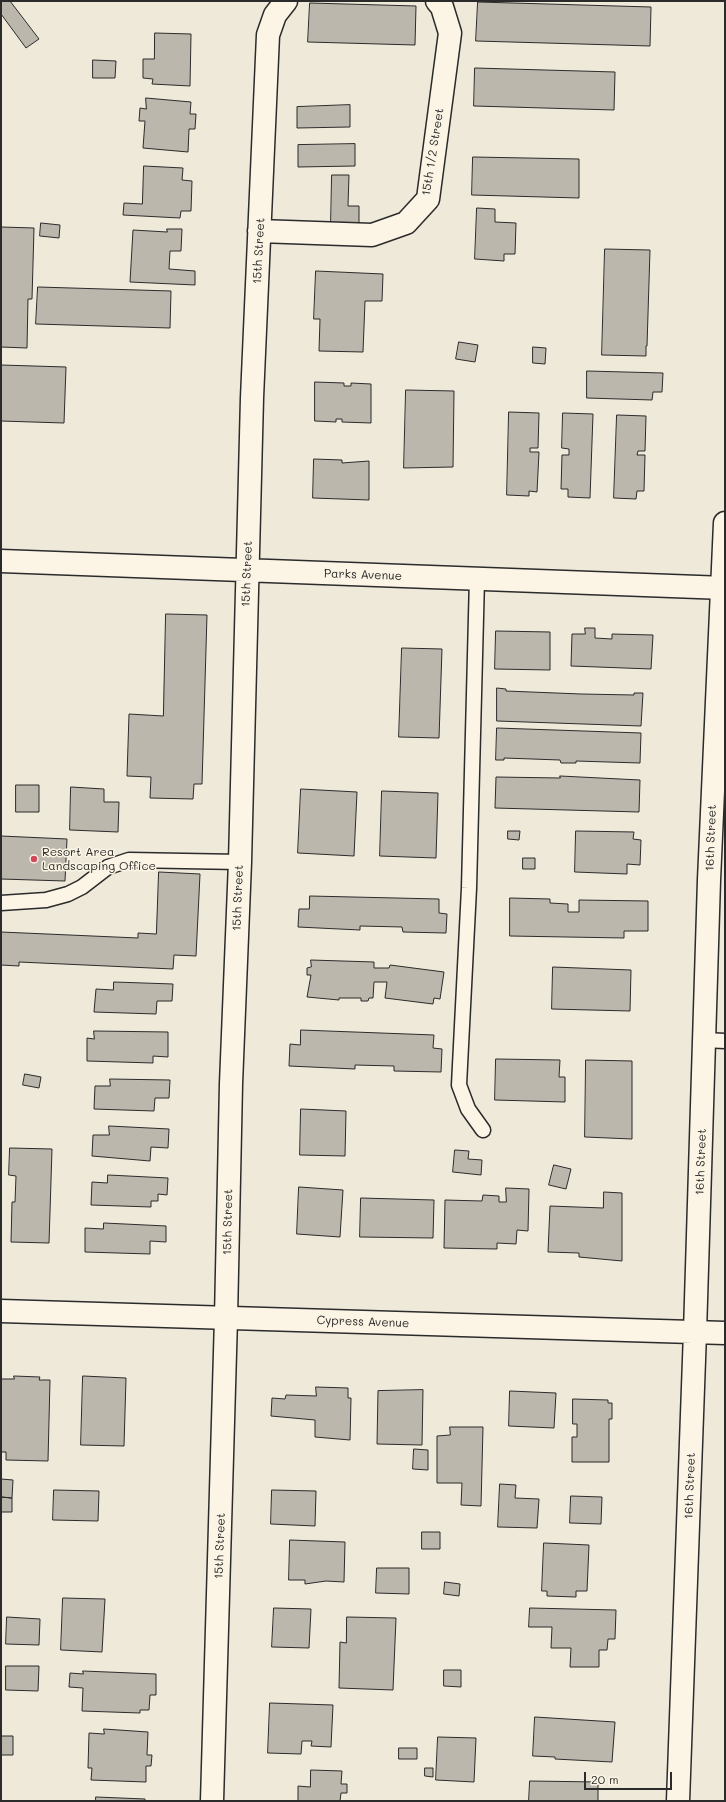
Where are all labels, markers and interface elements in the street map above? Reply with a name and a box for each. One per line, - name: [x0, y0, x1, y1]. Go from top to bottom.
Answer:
- street label: 15th 1/2 Street: [419, 107, 447, 197]
- street label: 15th Street: [250, 217, 268, 285]
- street label: 15th Street: [239, 541, 255, 607]
- street label: Parks Avenue: [324, 566, 402, 584]
- street label: 16th Street: [703, 804, 719, 872]
- place label: Resort Area Landscaping Office: [42, 845, 156, 873]
- marker: Resort Area Landscaping Office: [29, 854, 39, 864]
- street label: 15th Street: [230, 865, 246, 931]
- street label: 16th Street: [693, 1128, 709, 1196]
- street label: 15th Street: [220, 1189, 236, 1255]
- street label: Cypress Avenue: [316, 1313, 410, 1331]
- street label: 16th Street: [682, 1452, 698, 1520]
- street label: 15th Street: [212, 1513, 228, 1579]
- scale bar: [586, 1764, 674, 1790]
- text: 20 m: [591, 1771, 619, 1787]

